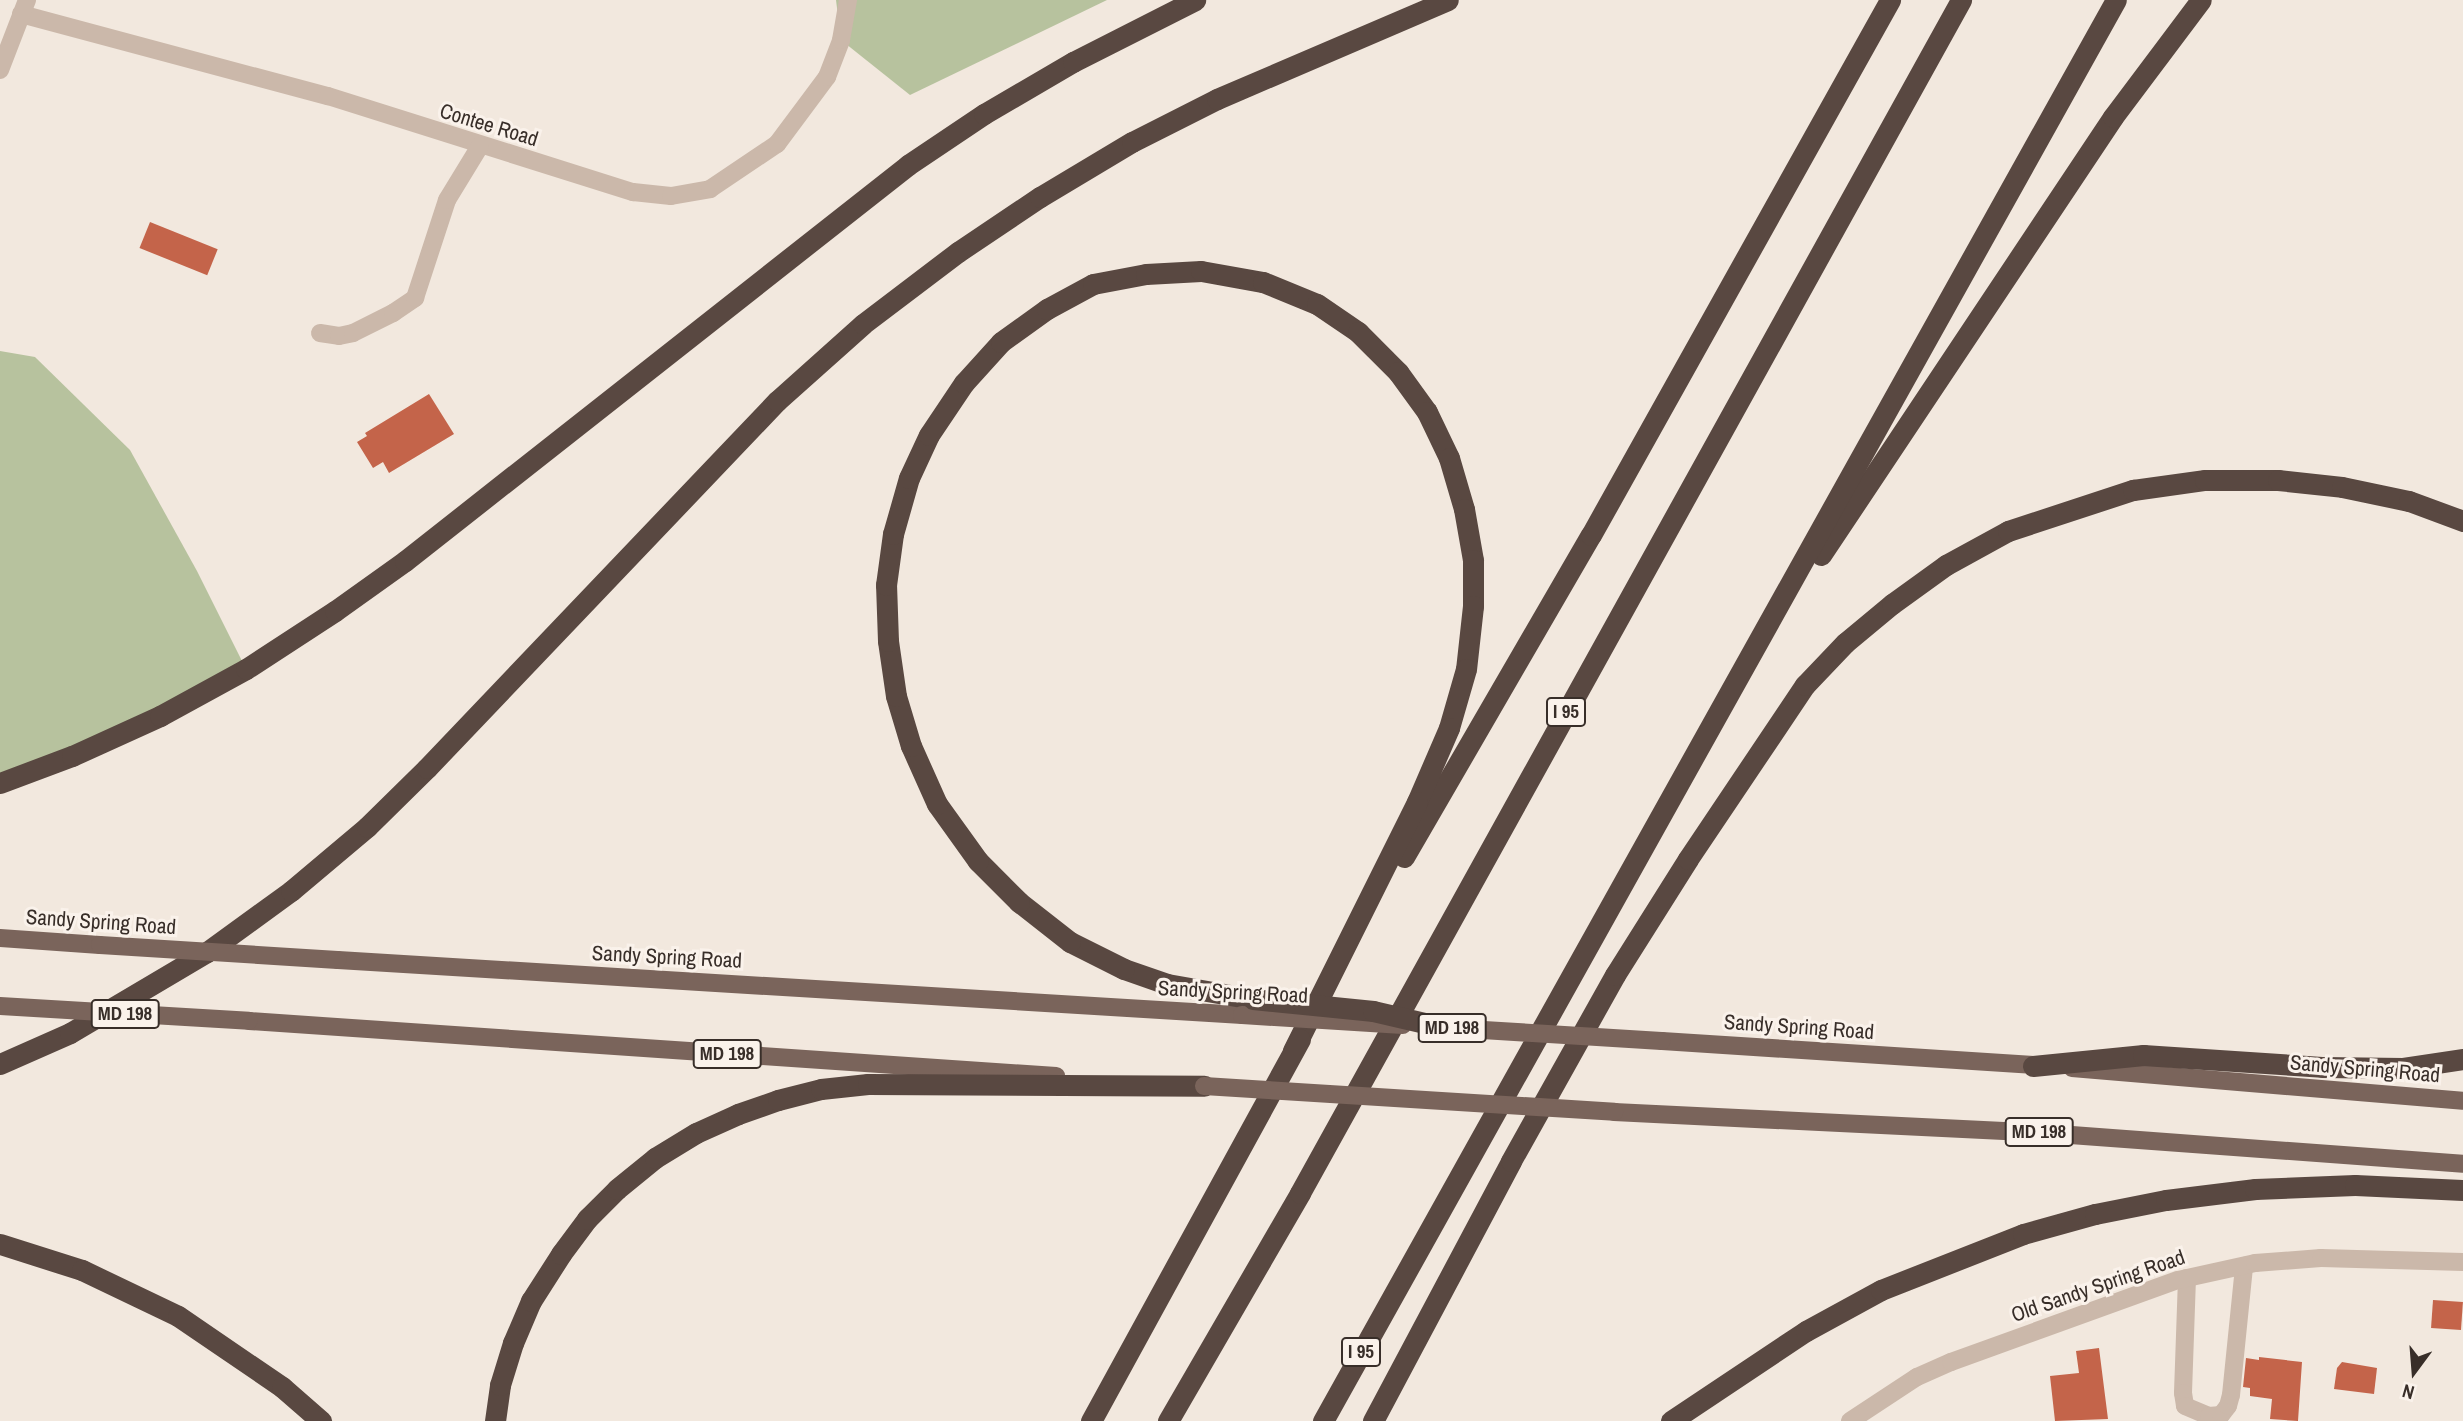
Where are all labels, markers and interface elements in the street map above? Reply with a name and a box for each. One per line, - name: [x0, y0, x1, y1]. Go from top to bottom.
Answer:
- street label: Contee Road: [437, 98, 541, 152]
- road number: I 95: [1545, 696, 1587, 727]
- street label: Sandy Spring Road: [25, 904, 177, 940]
- street label: Sandy Spring Road: [591, 940, 743, 974]
- street label: Sandy Spring Road: [1157, 975, 1309, 1009]
- road number: MD 198: [90, 998, 160, 1030]
- street label: Sandy Spring Road: [1723, 1009, 1875, 1045]
- road number: MD 198: [1417, 1012, 1487, 1044]
- road number: MD 198: [692, 1038, 762, 1070]
- street label: Sandy Spring Road: [2289, 1050, 2441, 1088]
- road number: MD 198: [2004, 1116, 2074, 1148]
- street label: Old Sandy Spring Road: [2008, 1244, 2188, 1328]
- road number: I 95: [1340, 1336, 1382, 1368]
- north arrow: [2379, 1337, 2449, 1407]
- text: N: [2399, 1378, 2417, 1406]

